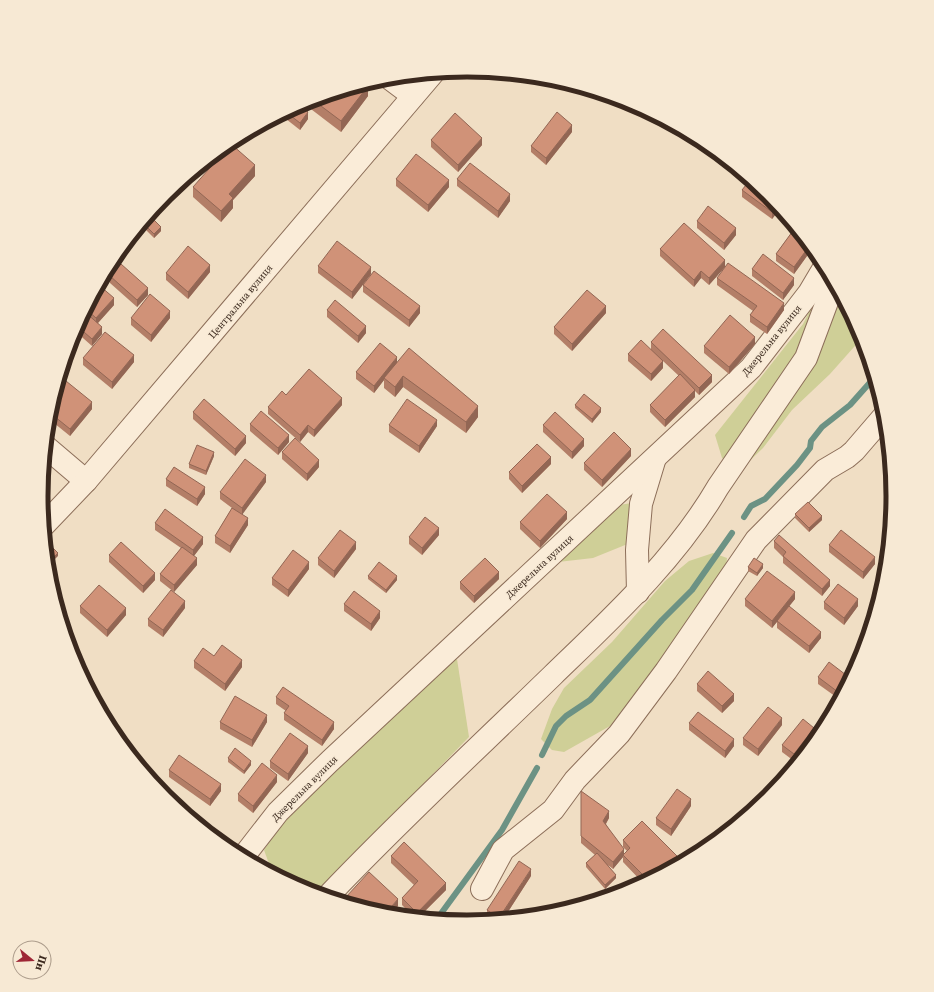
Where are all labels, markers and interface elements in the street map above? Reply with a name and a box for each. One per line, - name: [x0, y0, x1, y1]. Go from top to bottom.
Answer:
- street label: Центральна вулиця: [205, 261, 275, 341]
- street label: Джерельна вулиця: [739, 302, 804, 379]
- street label: Джерельна вулиця: [503, 532, 576, 601]
- street label: Джерельна вулиця: [269, 753, 340, 824]
- north arrow: [12, 940, 52, 980]
- text: Пн: [32, 953, 51, 973]

